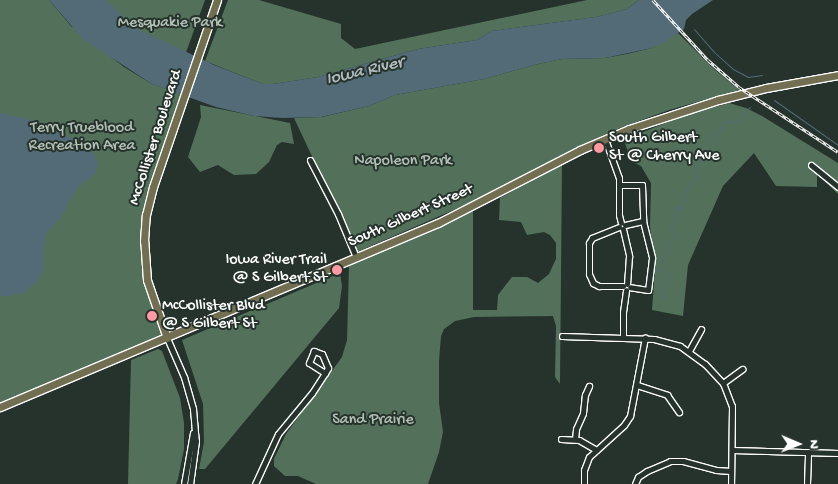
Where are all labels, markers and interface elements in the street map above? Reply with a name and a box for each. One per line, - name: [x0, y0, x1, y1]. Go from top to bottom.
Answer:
- park label: Mesquakie Park: [118, 14, 222, 34]
- water label: Iowa River: [324, 53, 406, 91]
- street label: McCollister Boulevard: [126, 68, 188, 208]
- park label: Terry Trueblood Recreation Area: [29, 119, 135, 157]
- place label: South Gilbert St @ Cherry Ave: [609, 129, 720, 167]
- marker: South Gilbert St @ Cherry Ave: [593, 142, 605, 154]
- park label: Napoleon Park: [354, 152, 452, 172]
- street label: South Gilbert Street: [346, 181, 476, 253]
- place label: Iowa River Trail @ S Gilbert St: [225, 251, 327, 289]
- marker: Iowa River Trail @ S Gilbert St: [331, 264, 343, 276]
- place label: McCollister Blvd @ S Gilbert St: [162, 297, 264, 335]
- marker: McCollister Blvd @ S Gilbert St: [146, 310, 158, 322]
- park label: Sand Prairie: [332, 411, 414, 431]
- north arrow: [773, 419, 823, 469]
- text: N: [805, 440, 822, 449]

